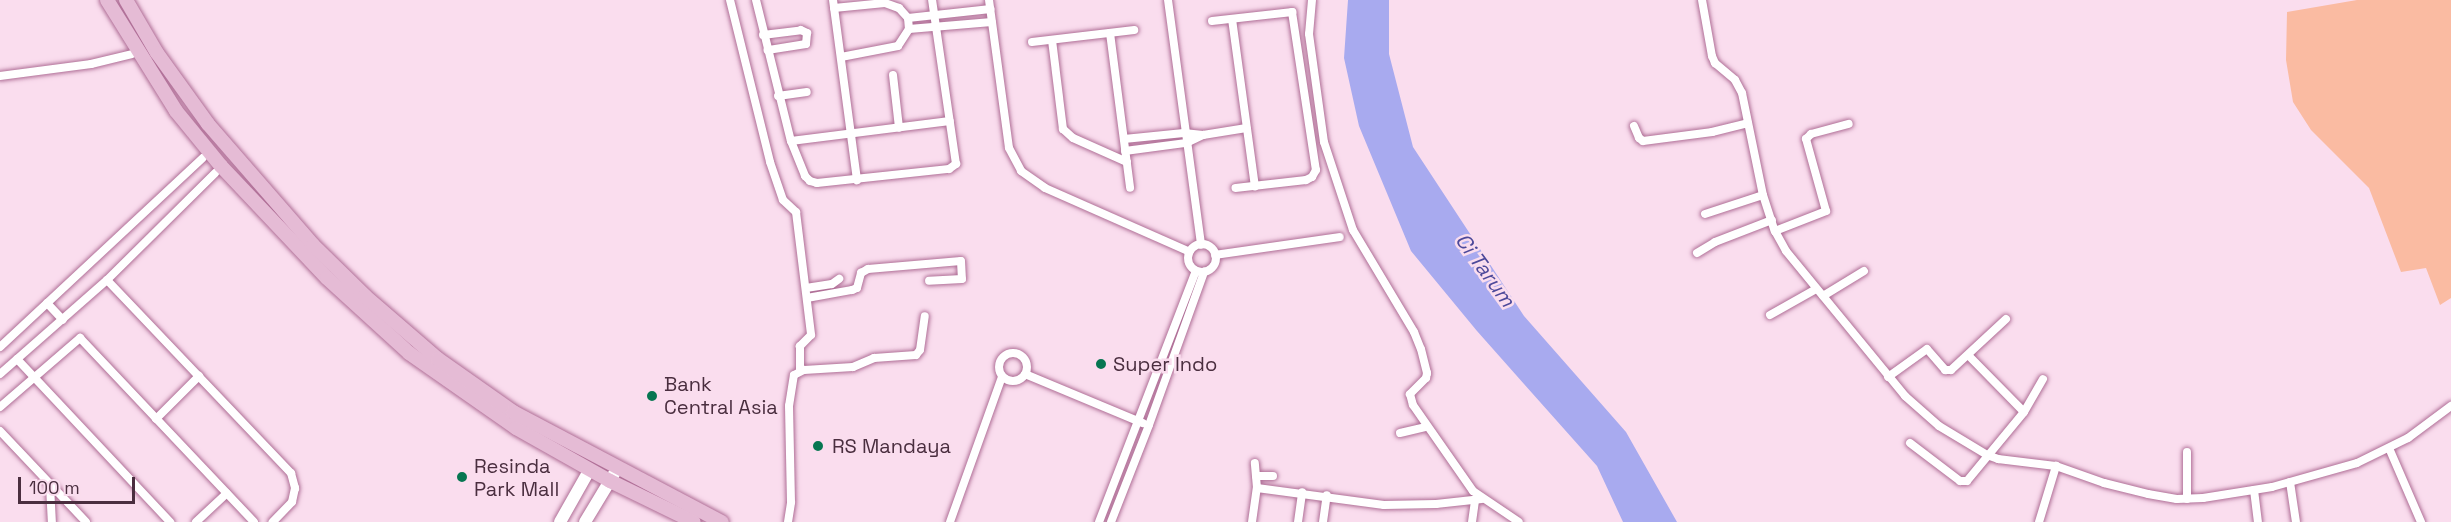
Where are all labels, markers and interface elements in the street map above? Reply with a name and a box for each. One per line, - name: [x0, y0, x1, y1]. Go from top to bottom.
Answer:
- water label: Ci Tarum: [1450, 228, 1520, 312]
- place label: Super Indo: [1113, 352, 1217, 376]
- marker: Super Indo: [1094, 357, 1108, 371]
- place label: Bank Central Asia: [664, 372, 778, 419]
- marker: Bank Central Asia: [645, 389, 659, 403]
- place label: RS Mandaya: [832, 434, 951, 458]
- marker: RS Mandaya: [809, 437, 827, 455]
- place label: Resinda Park Mall: [474, 454, 559, 501]
- scale bar: [21, 465, 138, 503]
- marker: Resinda Park Mall: [455, 470, 469, 484]
- text: 100 m: [29, 476, 80, 499]

